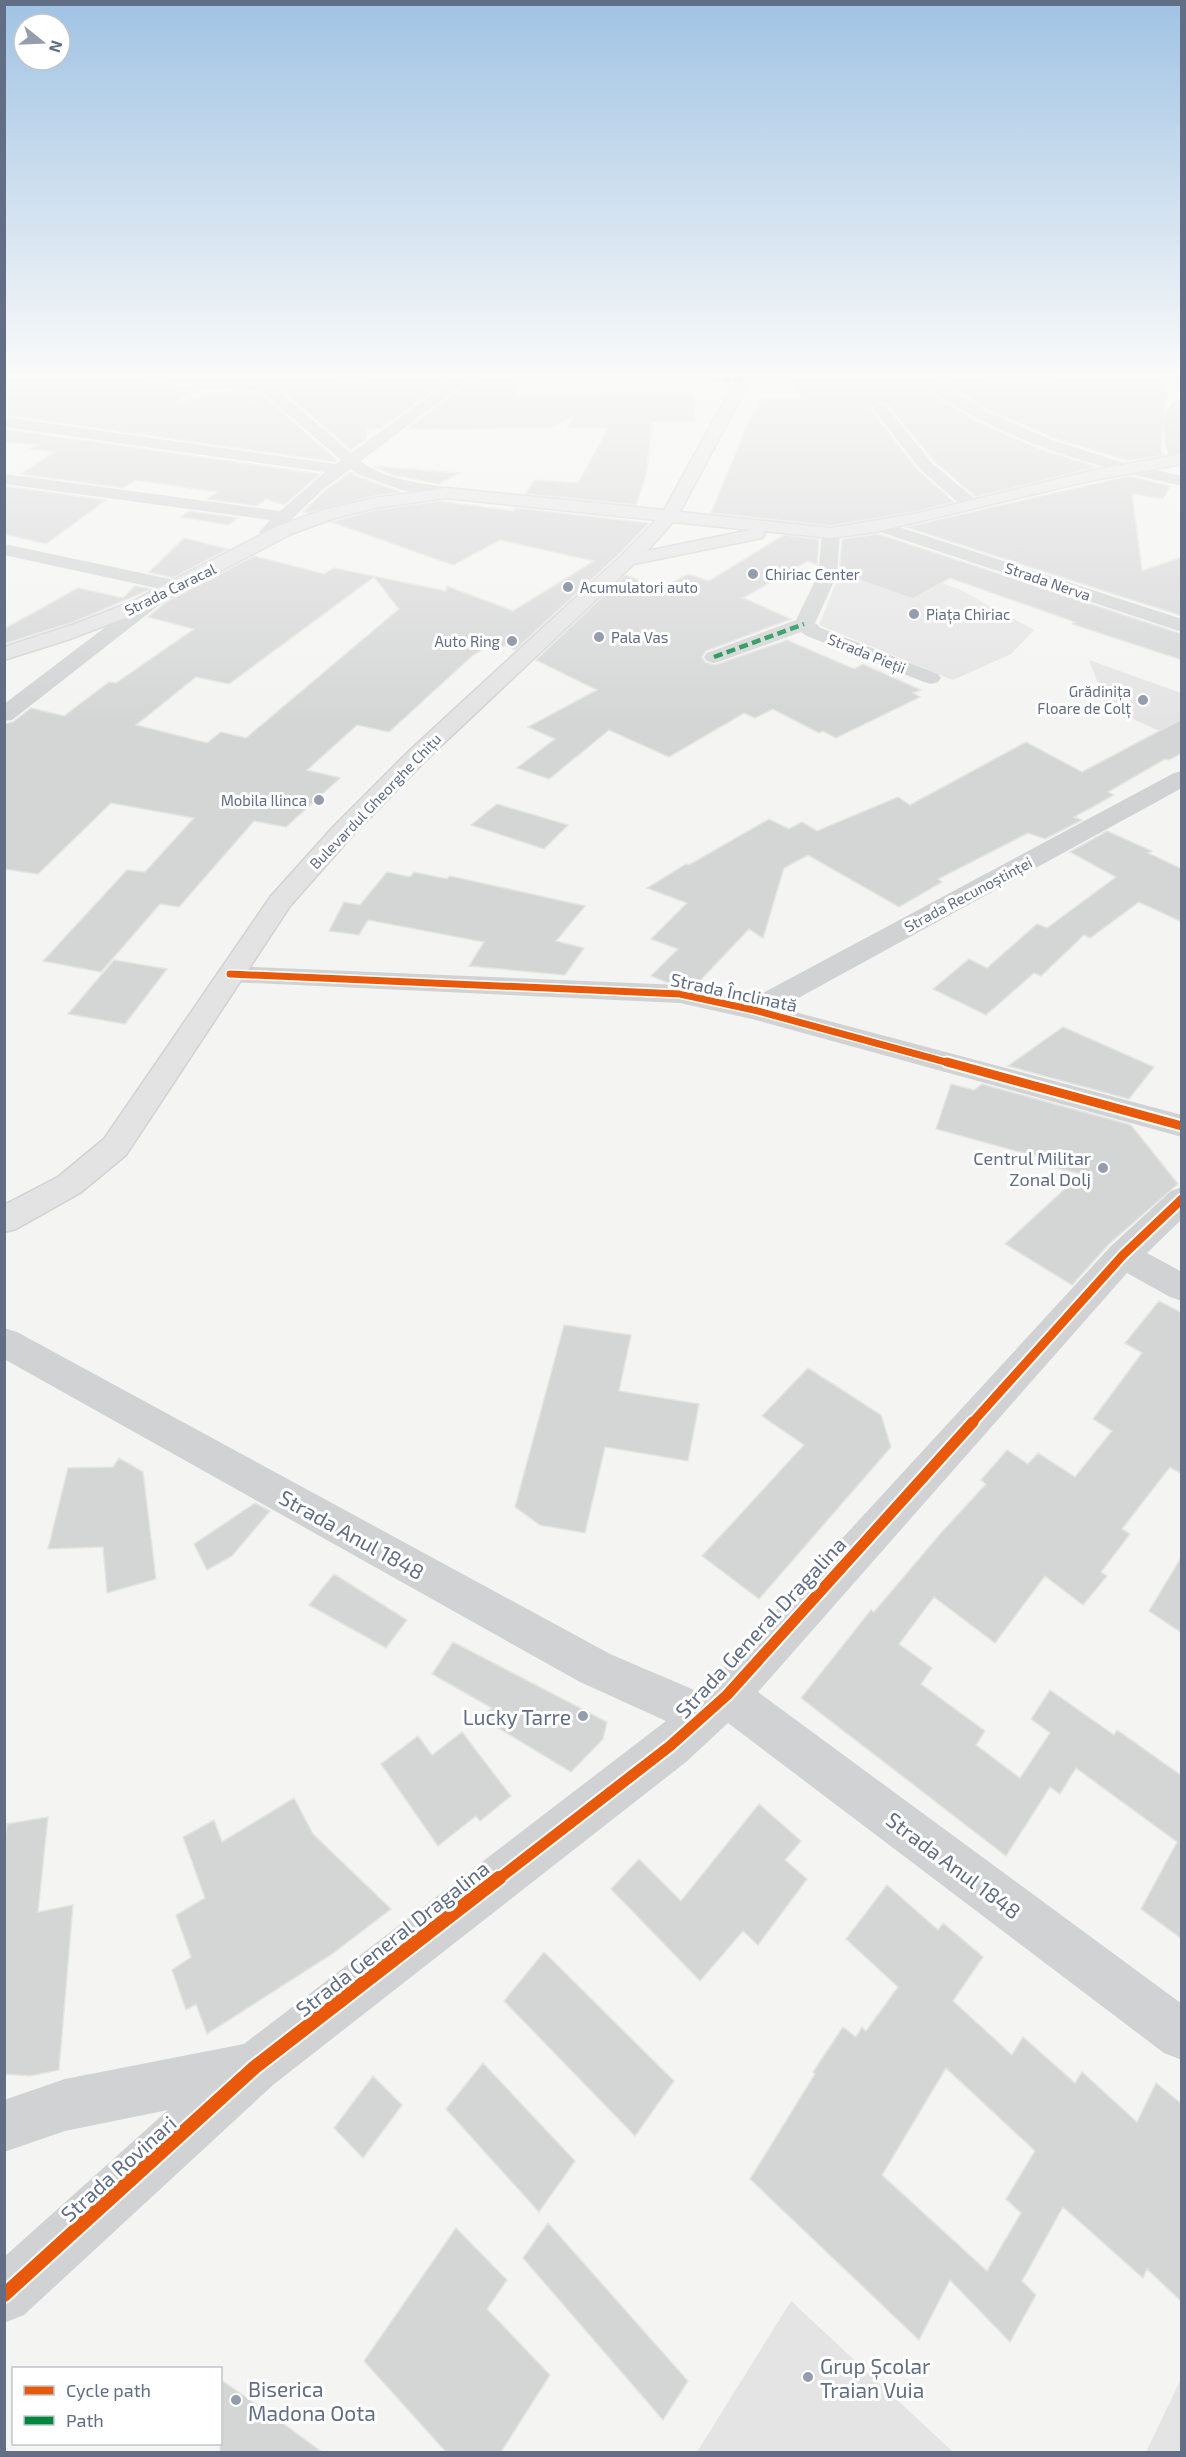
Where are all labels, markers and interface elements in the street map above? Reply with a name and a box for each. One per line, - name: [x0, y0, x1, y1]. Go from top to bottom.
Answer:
- north arrow: [12, 12, 72, 72]
- text: N: [46, 38, 68, 55]
- street label: Strada Nerva: [1003, 558, 1093, 604]
- street label: Strada Caracal: [121, 559, 219, 619]
- place label: Chiriac Center: [765, 565, 860, 583]
- marker: Chiriac Center: [746, 567, 760, 581]
- place label: Acumulatori auto: [580, 578, 698, 596]
- marker: Acumulatori auto: [561, 580, 575, 594]
- place label: Piața Chiriac: [926, 605, 1010, 625]
- marker: Piața Chiriac: [907, 607, 921, 621]
- place label: Pala Vas: [611, 628, 668, 646]
- street label: Strada Pieții: [825, 629, 909, 679]
- marker: Pala Vas: [592, 630, 606, 644]
- place label: Auto Ring: [434, 632, 501, 650]
- marker: Auto Ring: [505, 634, 519, 648]
- place label: Grădinița Floare de Colț: [1037, 682, 1131, 719]
- marker: Grădinița Floare de Colț: [1136, 693, 1150, 707]
- street label: Bulevardul Gheorghe Chițu: [306, 730, 446, 874]
- place label: Mobila Ilinca: [221, 791, 307, 809]
- marker: Mobila Ilinca: [312, 793, 326, 807]
- street label: Strada Recunoștinței: [901, 853, 1036, 937]
- street label: Strada Înclinată: [669, 968, 799, 1016]
- place label: Centrul Militar Zonal Dolj: [973, 1147, 1091, 1190]
- marker: Centrul Militar Zonal Dolj: [1096, 1161, 1110, 1175]
- street label: Strada Anul 1848: [275, 1484, 429, 1584]
- street label: Strada General Dragalina: [670, 1531, 850, 1723]
- place label: Lucky Tarre: [463, 1704, 571, 1729]
- marker: Lucky Tarre: [576, 1709, 590, 1723]
- street label: Strada Anul 1848: [882, 1806, 1026, 1924]
- street label: Strada General Dragalina: [290, 1855, 494, 2021]
- street label: Strada Rovinari: [55, 2110, 181, 2226]
- place label: Grup Școlar Traian Vuia: [820, 2353, 931, 2402]
- legend: [12, 2367, 222, 2445]
- marker: Grup Școlar Traian Vuia: [801, 2370, 815, 2384]
- place label: Biserica Madona Oota: [248, 2376, 376, 2425]
- text: Cycle path: [66, 2379, 151, 2401]
- marker: Biserica Madona Oota: [229, 2393, 243, 2407]
- text: Path: [66, 2409, 104, 2431]

